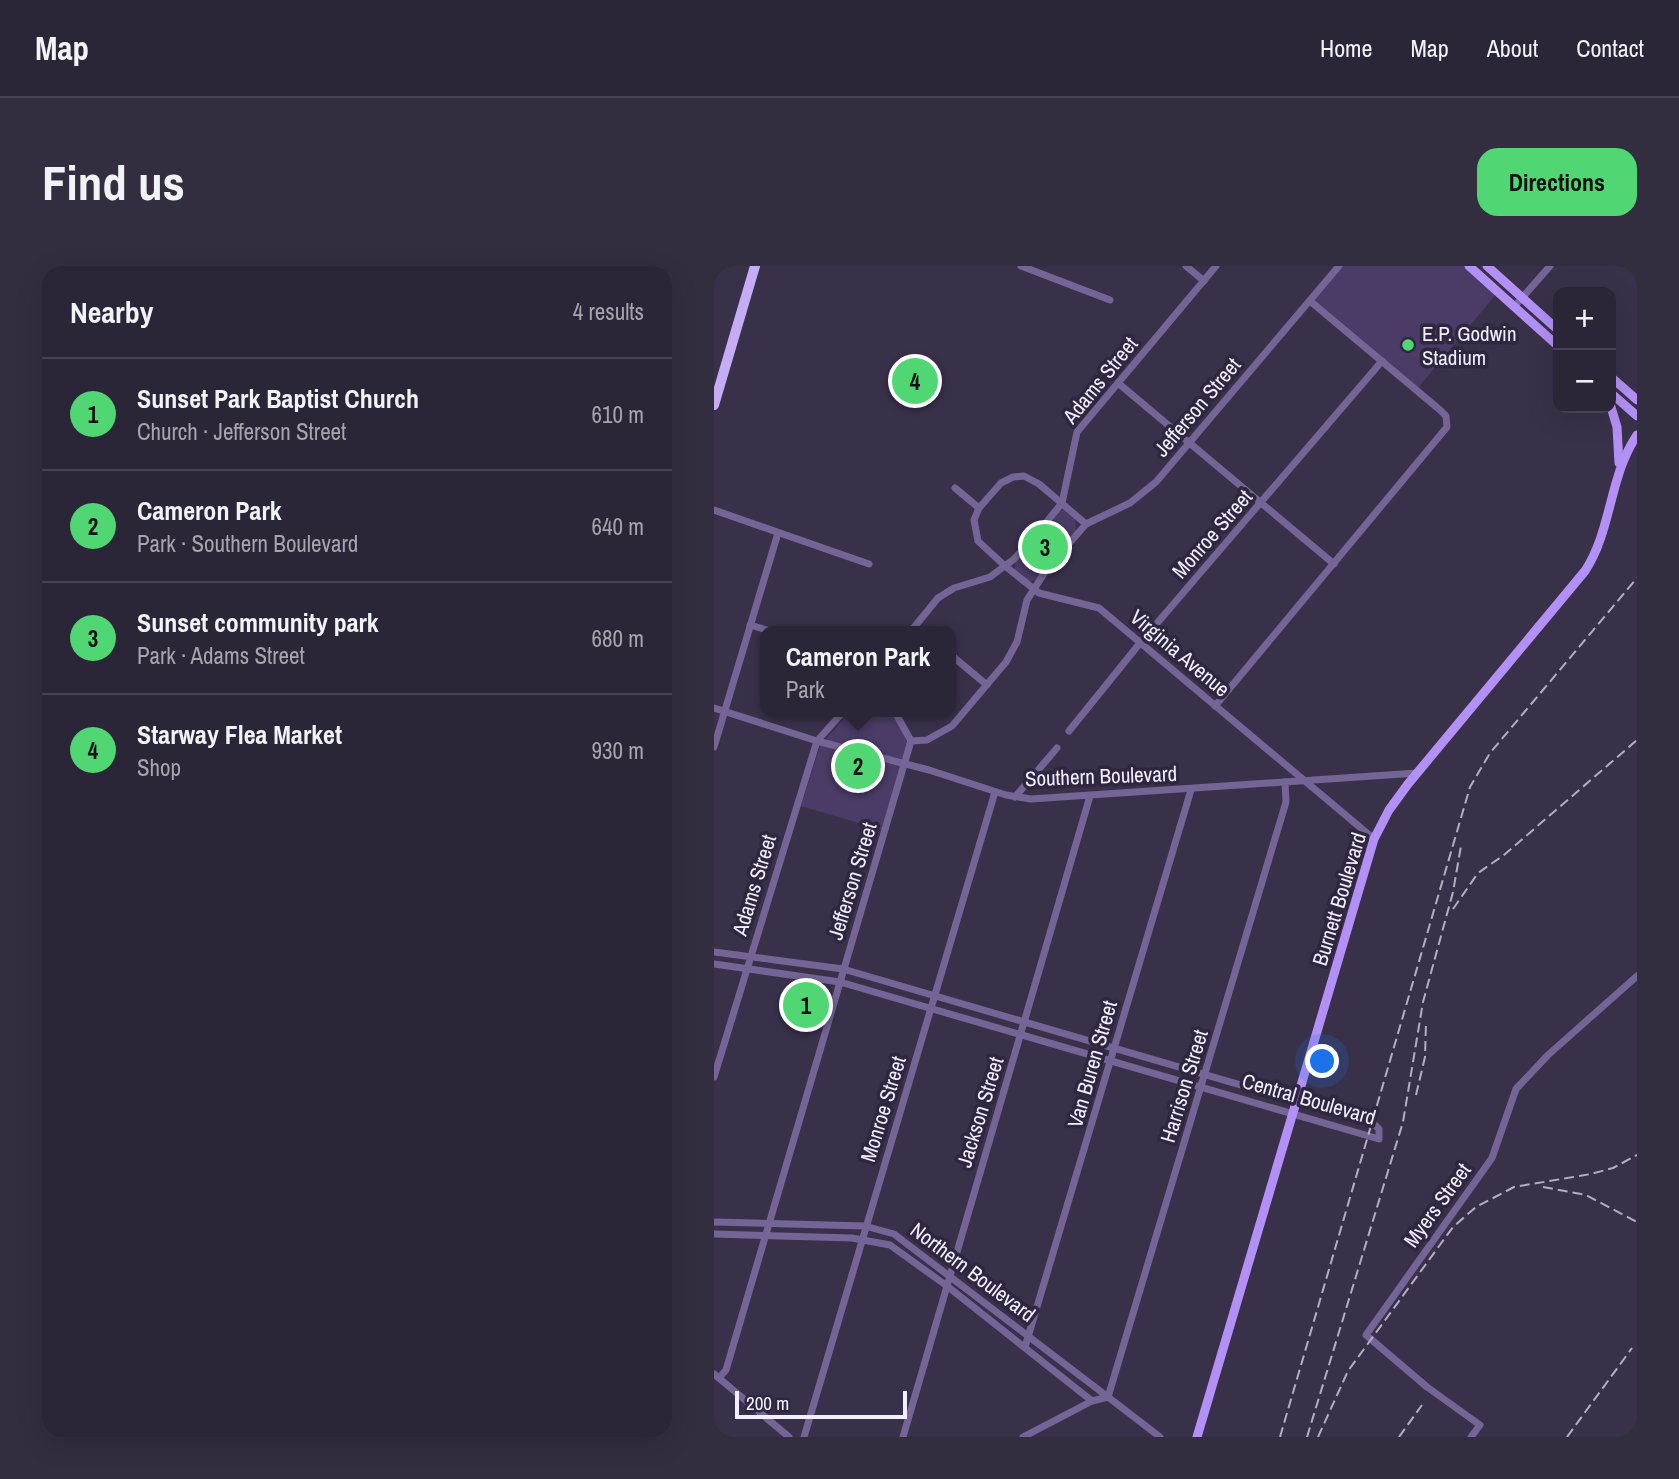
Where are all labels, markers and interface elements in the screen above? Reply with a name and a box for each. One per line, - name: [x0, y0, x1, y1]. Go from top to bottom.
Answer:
- text: Map: [35, 26, 89, 70]
- text: Home: [1320, 32, 1372, 64]
- text: Map: [1410, 32, 1449, 64]
- text: About: [1487, 32, 1538, 64]
- text: Contact: [1576, 32, 1644, 64]
- button: Directions: [1477, 148, 1637, 216]
- text: Find us: [42, 149, 185, 215]
- map controls: [1553, 287, 1616, 413]
- button: +: [1553, 287, 1616, 350]
- text: Nearby: [70, 292, 153, 332]
- text: 4 results: [573, 296, 644, 327]
- place label: E.P. Godwin Stadium: [1422, 319, 1516, 372]
- street label: Adams Street: [1055, 330, 1144, 430]
- marker: E.P. Godwin Stadium: [1400, 337, 1416, 353]
- button: −: [1553, 350, 1616, 413]
- street label: Jefferson Street: [1147, 351, 1247, 463]
- pin: 4: [892, 355, 938, 407]
- text: Sunset Park Baptist Church: [137, 381, 419, 416]
- text: 1: [88, 399, 98, 430]
- text: 610 m: [592, 399, 644, 430]
- text: Church · Jefferson Street: [137, 416, 346, 447]
- street label: Monroe Street: [1165, 483, 1259, 585]
- text: Cameron Park: [137, 493, 282, 528]
- text: 2: [88, 511, 98, 542]
- text: 640 m: [592, 511, 644, 542]
- pin: 3: [1022, 521, 1068, 573]
- text: Park · Southern Boulevard: [137, 528, 358, 559]
- street label: Virginia Avenue: [1124, 603, 1236, 703]
- text: Sunset community park: [137, 605, 379, 640]
- text: 3: [88, 623, 98, 654]
- text: 680 m: [592, 623, 644, 654]
- popup: [760, 626, 956, 717]
- text: Cameron Park: [786, 639, 930, 674]
- text: Park · Adams Street: [137, 640, 305, 671]
- text: Park: [786, 674, 825, 705]
- text: Starway Flea Market: [137, 717, 342, 752]
- text: 4: [88, 735, 98, 766]
- text: 930 m: [592, 735, 644, 766]
- pin: 2: [835, 740, 881, 792]
- text: Shop: [137, 752, 181, 783]
- street label: Southern Boulevard: [1024, 759, 1178, 793]
- street label: Jefferson Street: [820, 819, 884, 943]
- street label: Burnett Boulevard: [1305, 829, 1373, 969]
- street label: Adams Street: [725, 831, 783, 940]
- pin: 1: [783, 979, 829, 1031]
- street label: Van Buren Street: [1060, 997, 1124, 1131]
- street label: Harrison Street: [1153, 1026, 1215, 1146]
- your location: [1305, 1044, 1339, 1078]
- street label: Monroe Street: [853, 1052, 913, 1165]
- street label: Jackson Street: [949, 1053, 1011, 1171]
- street label: Central Boulevard: [1239, 1066, 1379, 1132]
- street label: Myers Street: [1397, 1157, 1478, 1253]
- street label: Northern Boulevard: [905, 1215, 1041, 1329]
- scale bar: [735, 1388, 906, 1420]
- text: 200 m: [746, 1390, 789, 1416]

